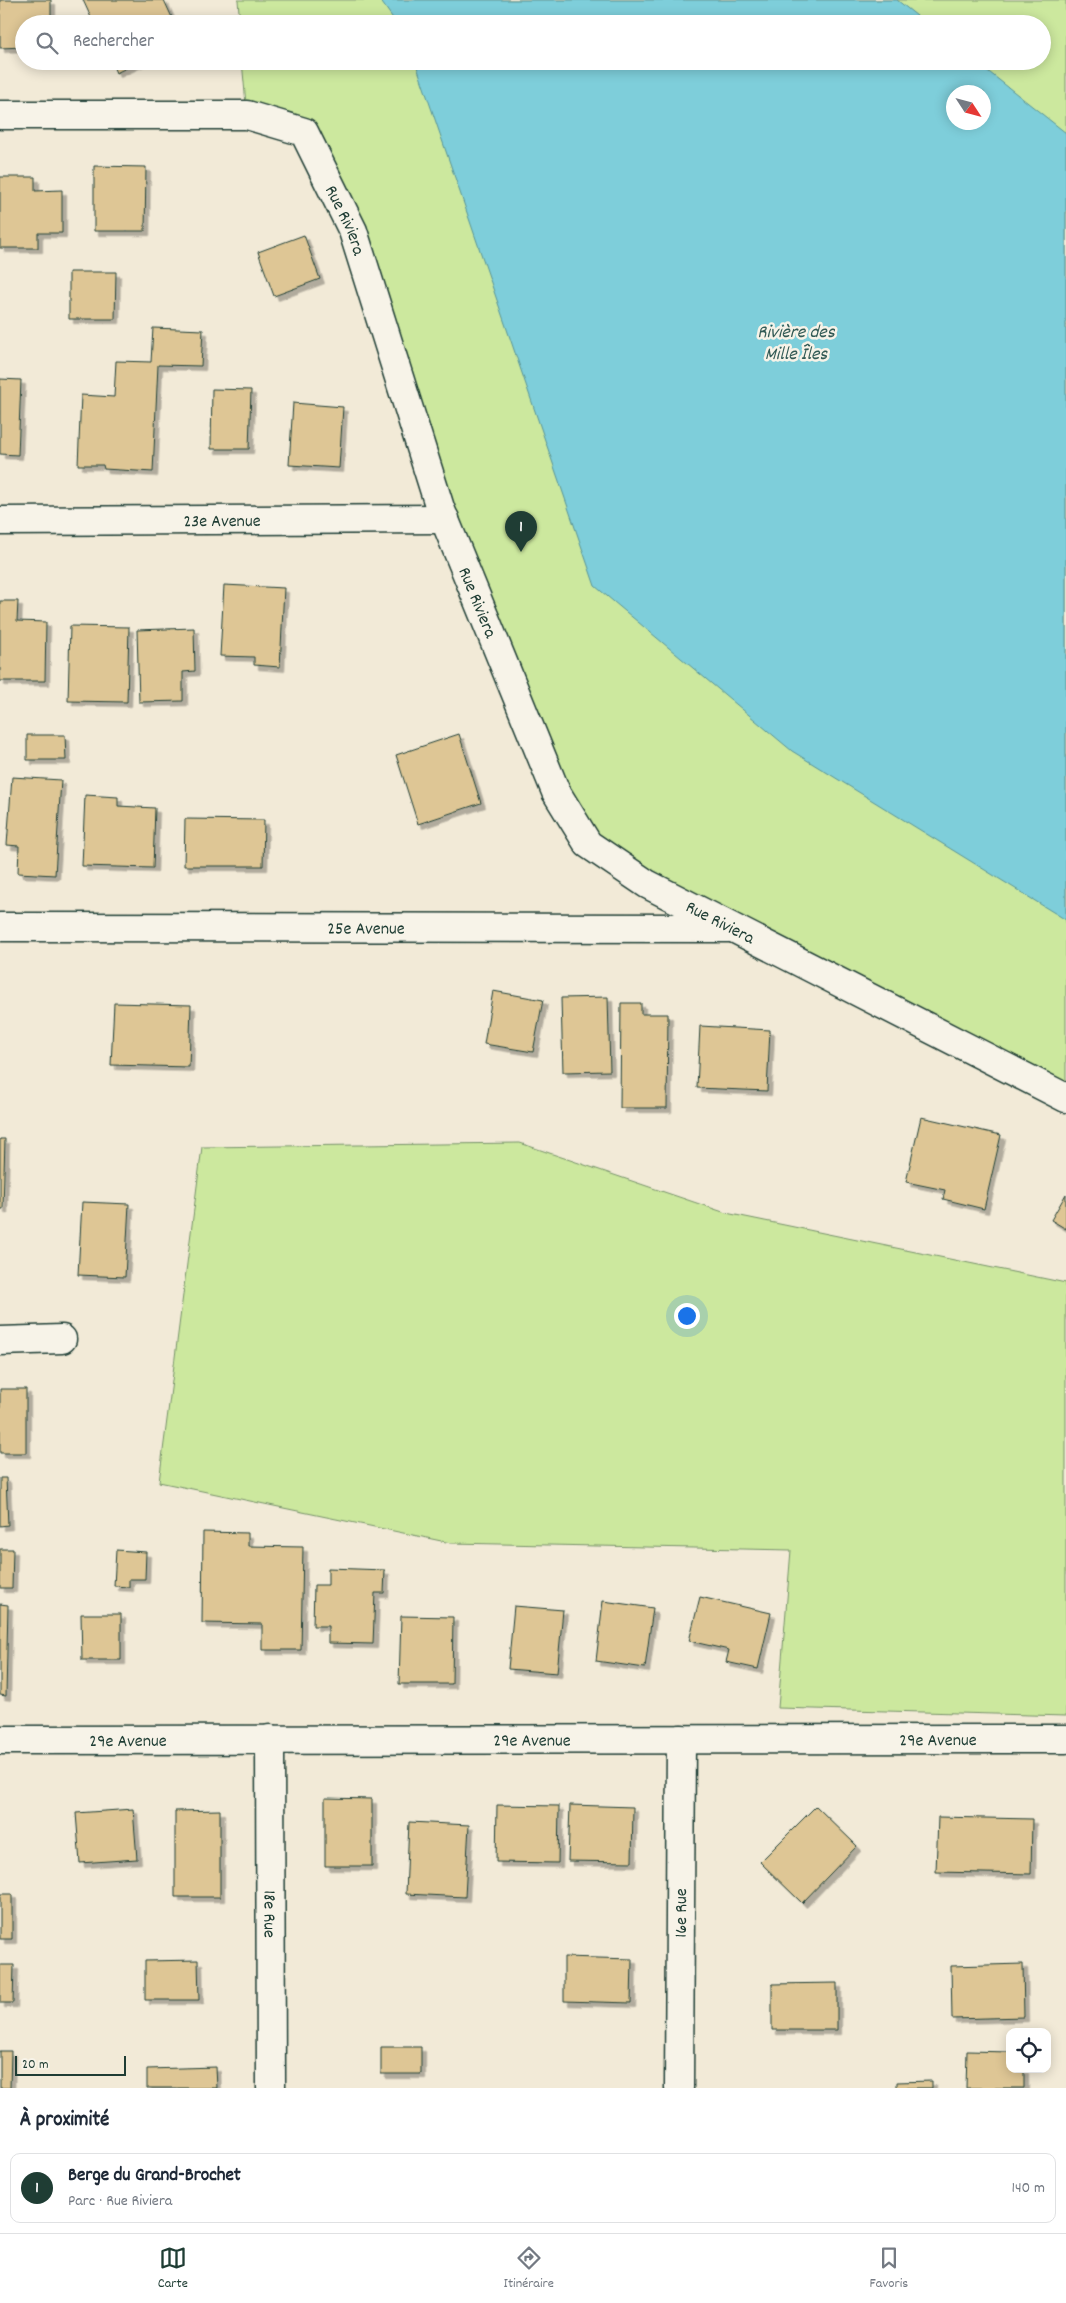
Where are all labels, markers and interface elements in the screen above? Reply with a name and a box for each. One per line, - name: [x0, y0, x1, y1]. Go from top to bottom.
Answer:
- search box: [15, 15, 1051, 70]
- icon: search: [33, 29, 61, 57]
- text: Rechercher: [73, 29, 154, 56]
- north arrow: [946, 85, 991, 130]
- street label: Rue Riviera: [317, 182, 370, 259]
- water label: Rivière des Mille Îles: [757, 320, 836, 369]
- street label: 23e Avenue: [183, 510, 261, 535]
- pin: 1: [505, 511, 537, 552]
- street label: Rue Riviera: [450, 564, 502, 643]
- street label: Rue Riviera: [681, 896, 759, 952]
- street label: 25e Avenue: [327, 917, 405, 943]
- your location: [674, 1303, 700, 1329]
- street label: 29e Avenue: [493, 1729, 571, 1755]
- street label: 29e Avenue: [899, 1729, 977, 1754]
- street label: 29e Avenue: [89, 1730, 167, 1755]
- street label: 16e Rue: [670, 1888, 695, 1938]
- street label: 18e Rue: [255, 1890, 281, 1938]
- map controls: [1006, 2028, 1051, 2073]
- button: locate: [1006, 2028, 1051, 2073]
- scale bar: [15, 2053, 126, 2076]
- text: 20 m: [22, 2055, 49, 2075]
- text: À proximité: [20, 2106, 109, 2136]
- text: Berge du Grand-Brochet: [68, 2163, 241, 2190]
- text: 1: [35, 2177, 39, 2200]
- text: 140 m: [1011, 2177, 1045, 2200]
- text: Parc · Rue Riviera: [68, 2190, 172, 2213]
- tab: Carte: [158, 2244, 188, 2294]
- tab: Itinéraire: [504, 2244, 554, 2294]
- tab: Favoris: [870, 2244, 908, 2294]

